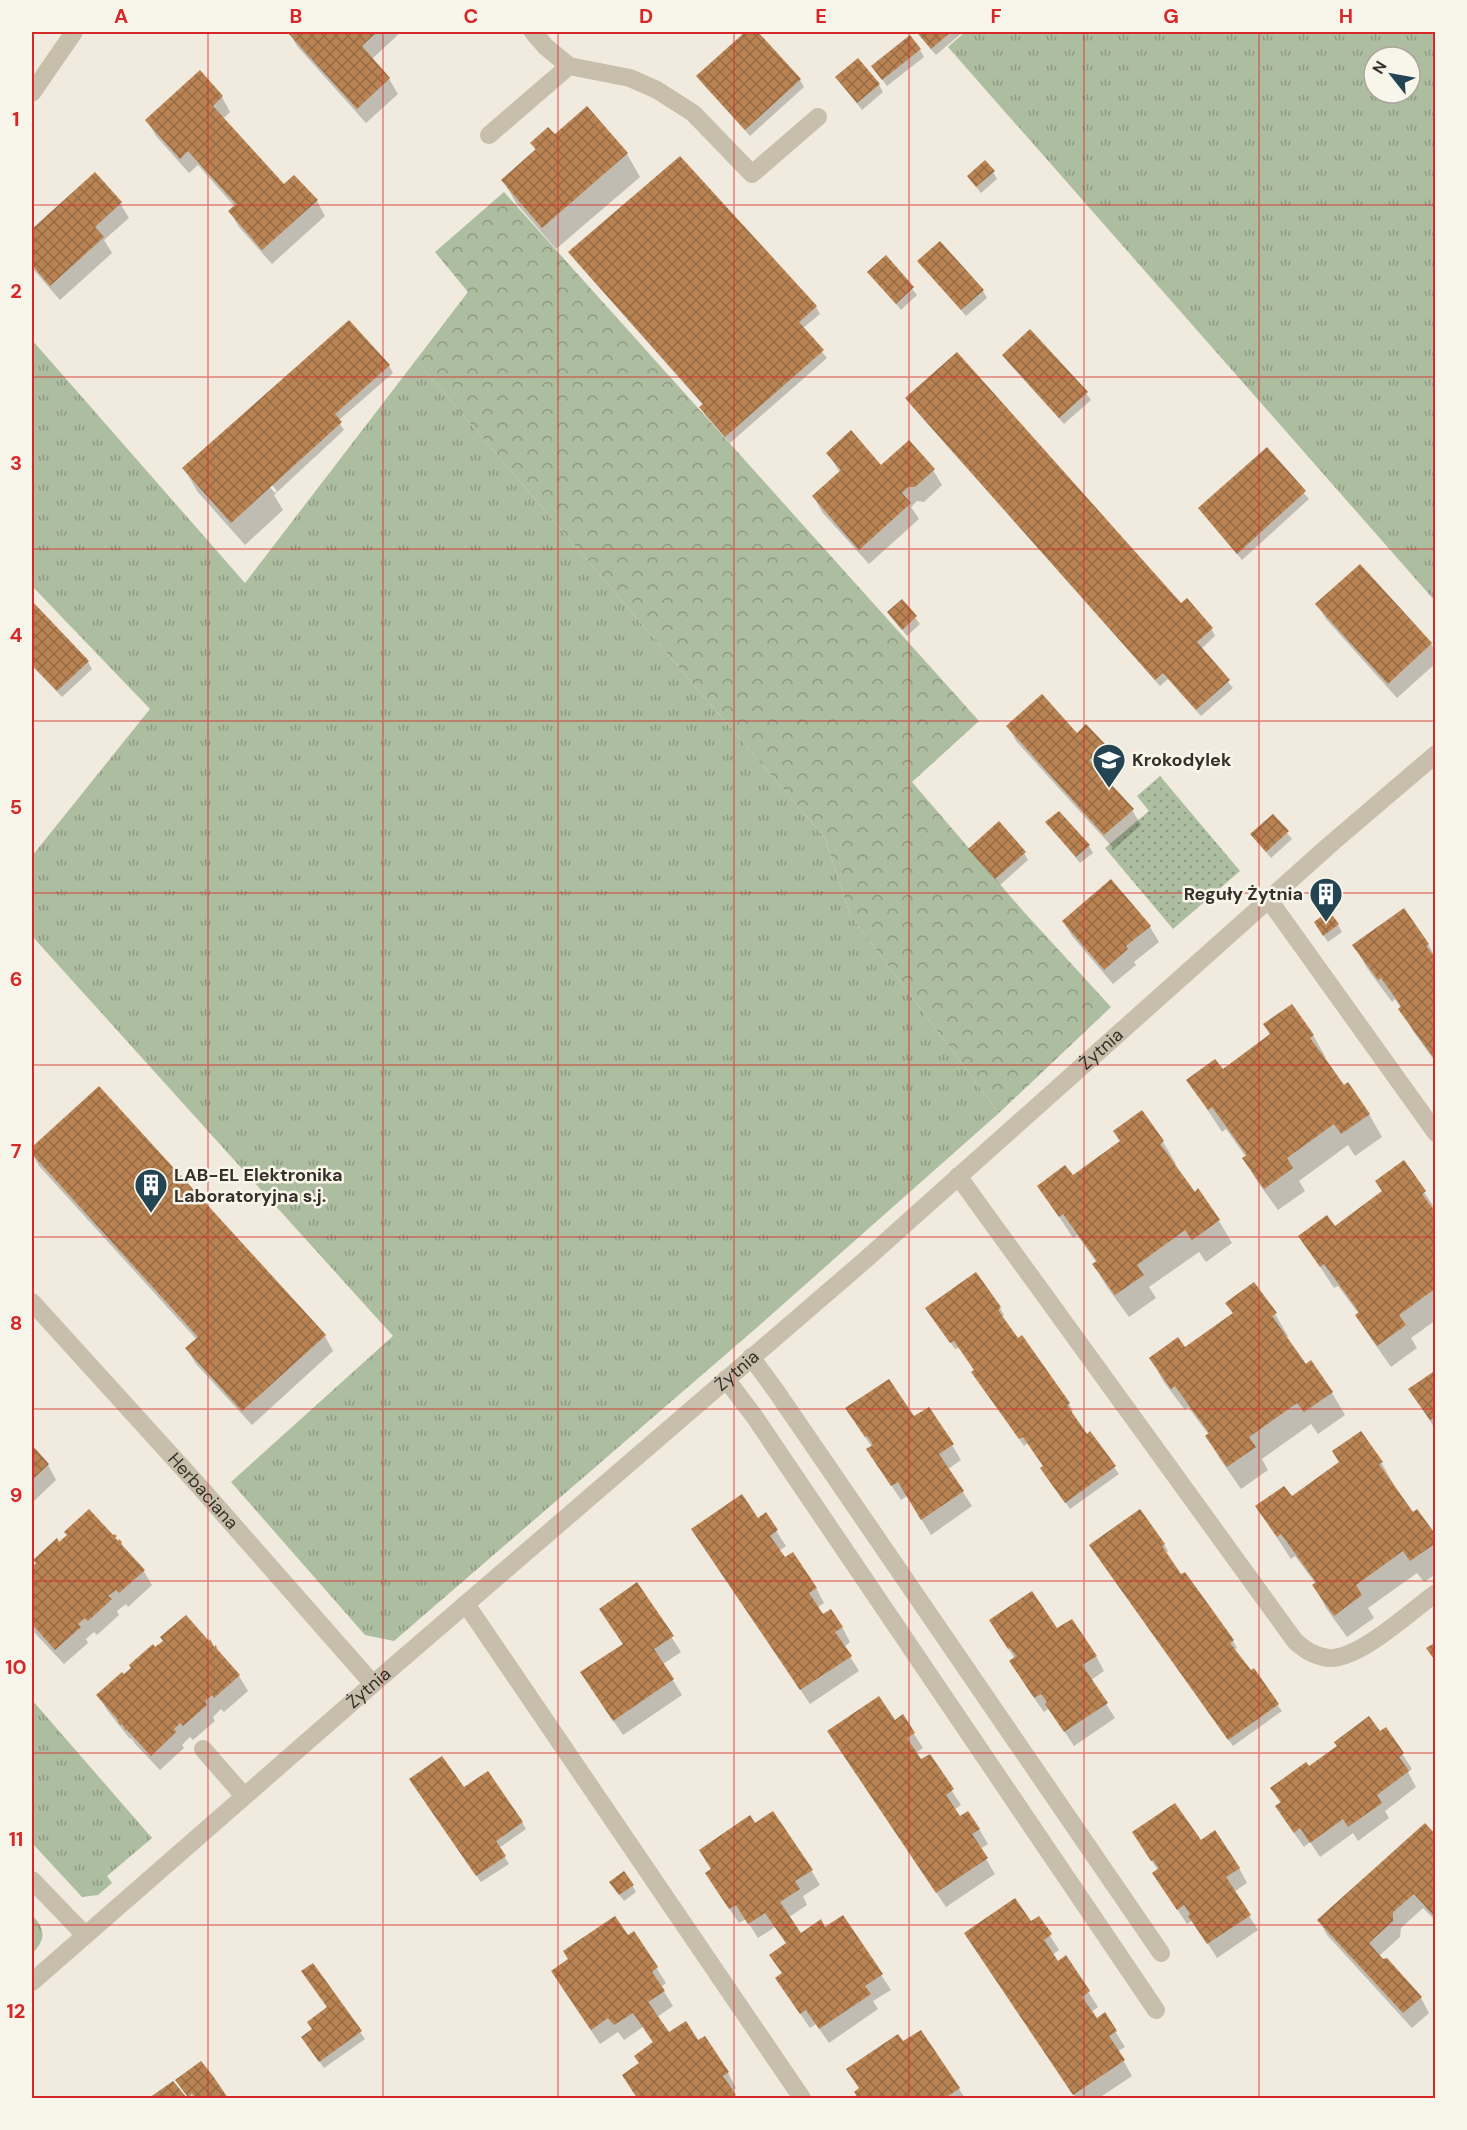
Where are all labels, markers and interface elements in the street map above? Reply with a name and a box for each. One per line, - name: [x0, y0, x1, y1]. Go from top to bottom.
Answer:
- text: A: [114, 3, 128, 29]
- text: B: [290, 3, 302, 29]
- text: C: [464, 3, 478, 29]
- text: D: [639, 3, 653, 29]
- text: E: [815, 3, 827, 29]
- text: F: [990, 3, 1002, 29]
- text: G: [1163, 3, 1179, 29]
- text: H: [1339, 3, 1353, 29]
- north arrow: [1362, 45, 1422, 105]
- text: N: [1368, 57, 1392, 78]
- text: 1: [12, 106, 20, 132]
- text: 2: [10, 278, 22, 304]
- text: 3: [10, 450, 22, 476]
- text: 4: [10, 622, 23, 648]
- school or university icon: Krokodylek: [1091, 742, 1127, 789]
- place label: Krokodylek: [1132, 748, 1232, 772]
- text: 5: [10, 794, 22, 820]
- building icon: Reguły Żytnia: [1308, 876, 1344, 923]
- place label: Reguły Żytnia: [1184, 882, 1303, 906]
- text: 6: [10, 966, 22, 992]
- street label: Żytnia: [1074, 1023, 1128, 1075]
- text: 7: [11, 1138, 22, 1164]
- place label: LAB-EL Elektronika Laboratoryjna s.j.: [174, 1163, 343, 1208]
- building icon: LAB-EL Elektronika Laboratoryjna s.j.: [133, 1167, 169, 1214]
- text: 8: [10, 1310, 22, 1336]
- street label: Żytnia: [709, 1345, 764, 1396]
- street label: Herbaciana: [163, 1448, 244, 1534]
- text: 9: [10, 1482, 22, 1508]
- text: 10: [5, 1654, 27, 1680]
- street label: Żytnia: [341, 1662, 396, 1714]
- text: 11: [9, 1826, 23, 1852]
- text: 12: [7, 1998, 25, 2024]

